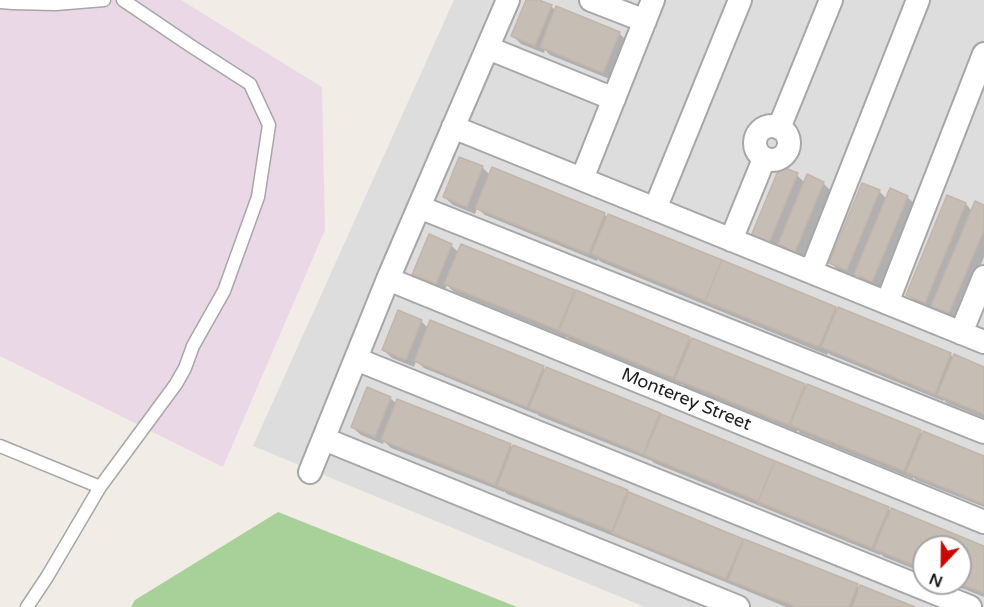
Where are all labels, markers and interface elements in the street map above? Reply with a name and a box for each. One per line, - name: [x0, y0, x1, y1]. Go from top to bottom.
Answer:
- street label: Monterey Street: [618, 364, 754, 436]
- north arrow: [912, 535, 972, 595]
- text: N: [926, 568, 946, 592]

